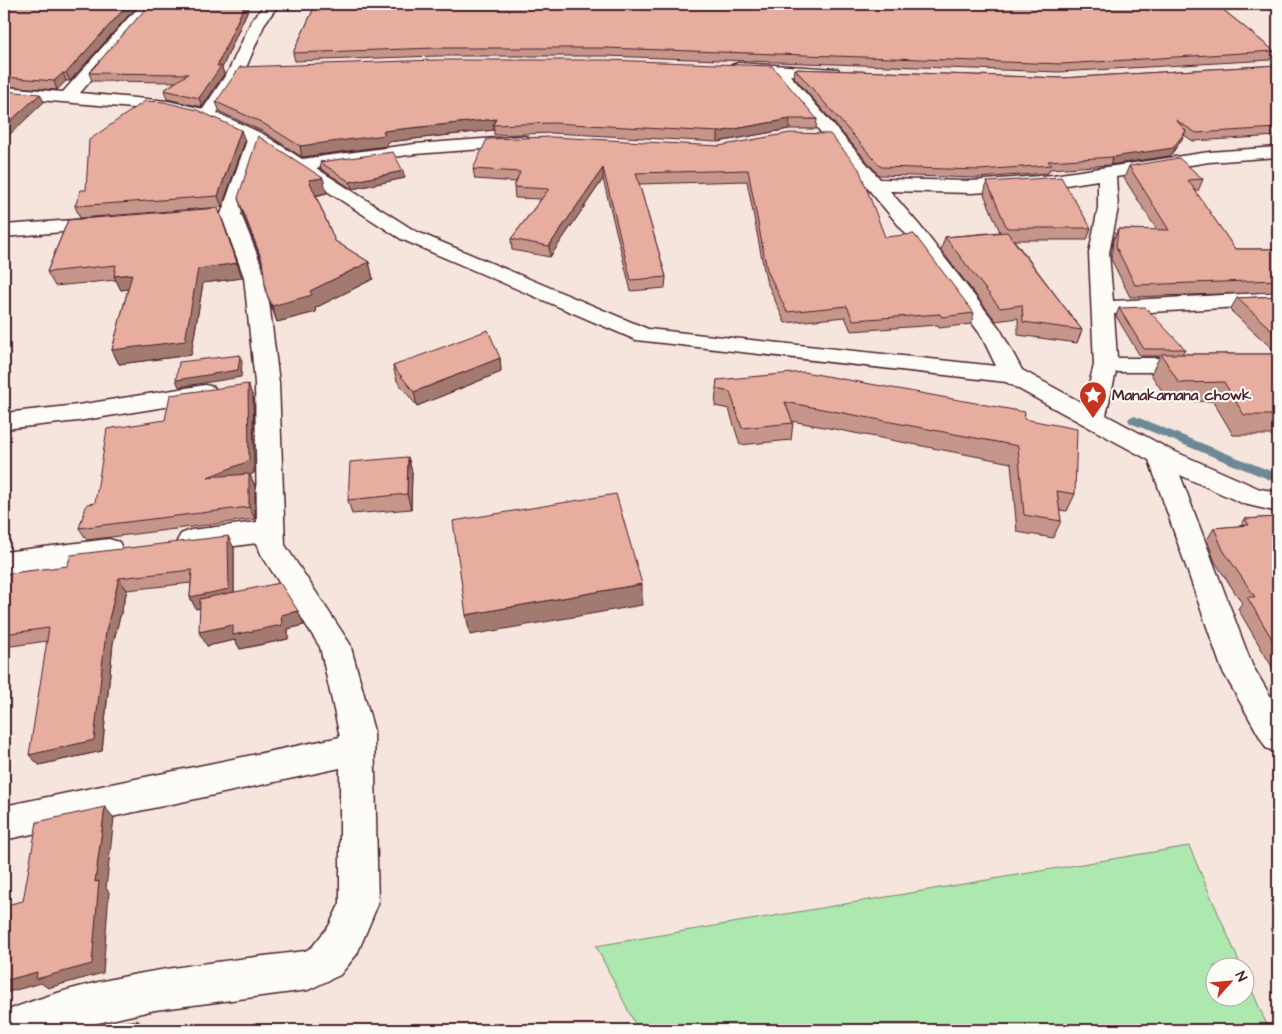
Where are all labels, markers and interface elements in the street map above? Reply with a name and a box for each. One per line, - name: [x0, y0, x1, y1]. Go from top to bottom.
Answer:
- place icon: Manakamana chowk: [1078, 380, 1108, 419]
- place label: Manakamana chowk: [1112, 385, 1252, 406]
- north arrow: [1204, 956, 1254, 1006]
- text: N: [1230, 968, 1252, 985]

